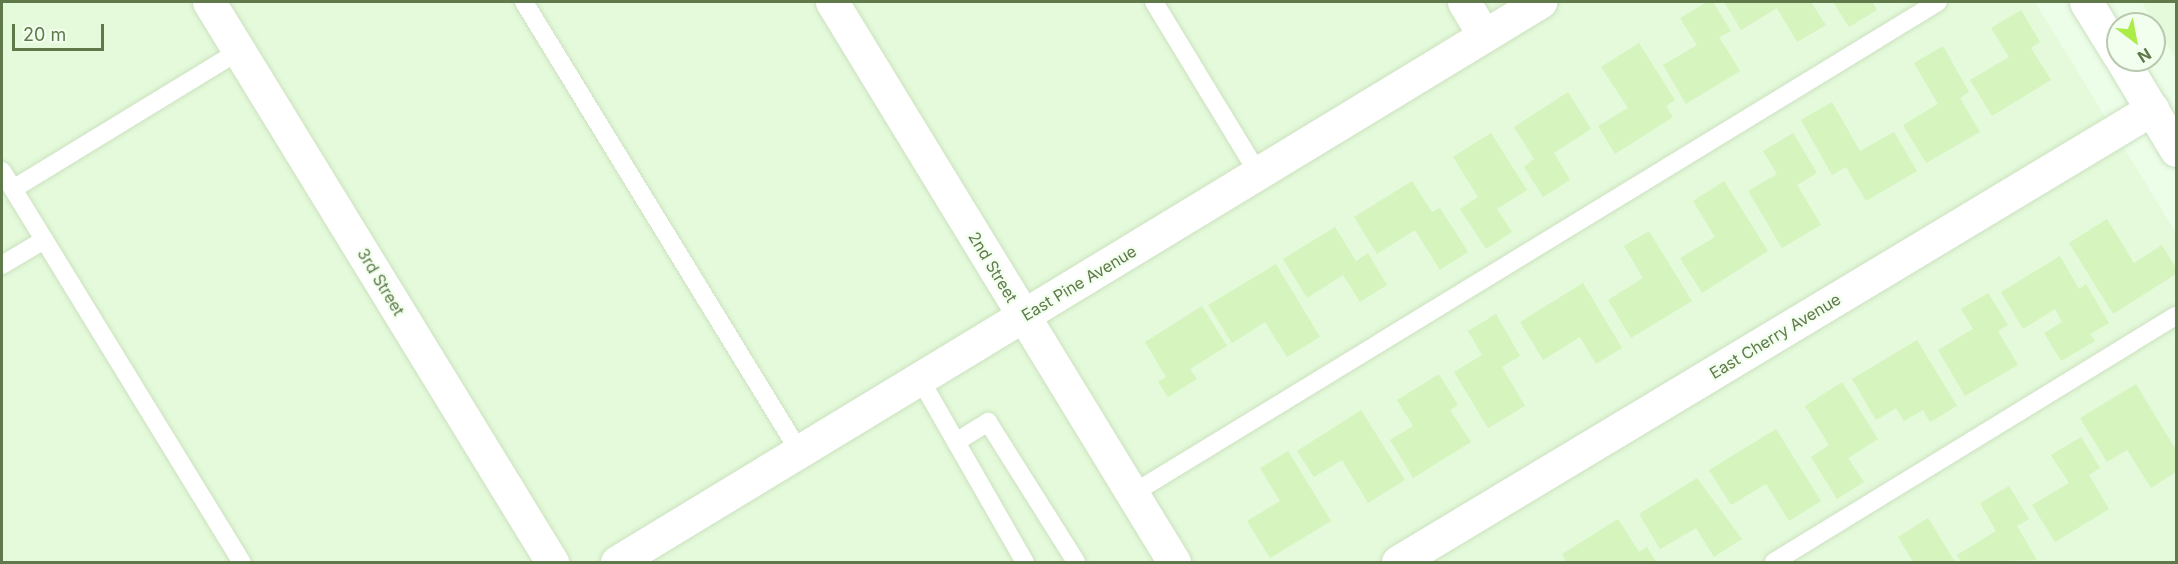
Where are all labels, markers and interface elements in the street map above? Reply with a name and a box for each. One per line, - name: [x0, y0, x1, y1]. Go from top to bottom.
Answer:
- scale bar: [15, 12, 106, 50]
- north arrow: [2106, 12, 2166, 72]
- text: 20 m: [23, 24, 66, 45]
- text: N: [2134, 44, 2155, 67]
- street label: 2nd Street: [965, 228, 1021, 306]
- street label: East Pine Avenue: [1018, 241, 1140, 325]
- street label: 3rd Street: [353, 245, 409, 319]
- street label: East Cherry Avenue: [1706, 289, 1844, 383]

